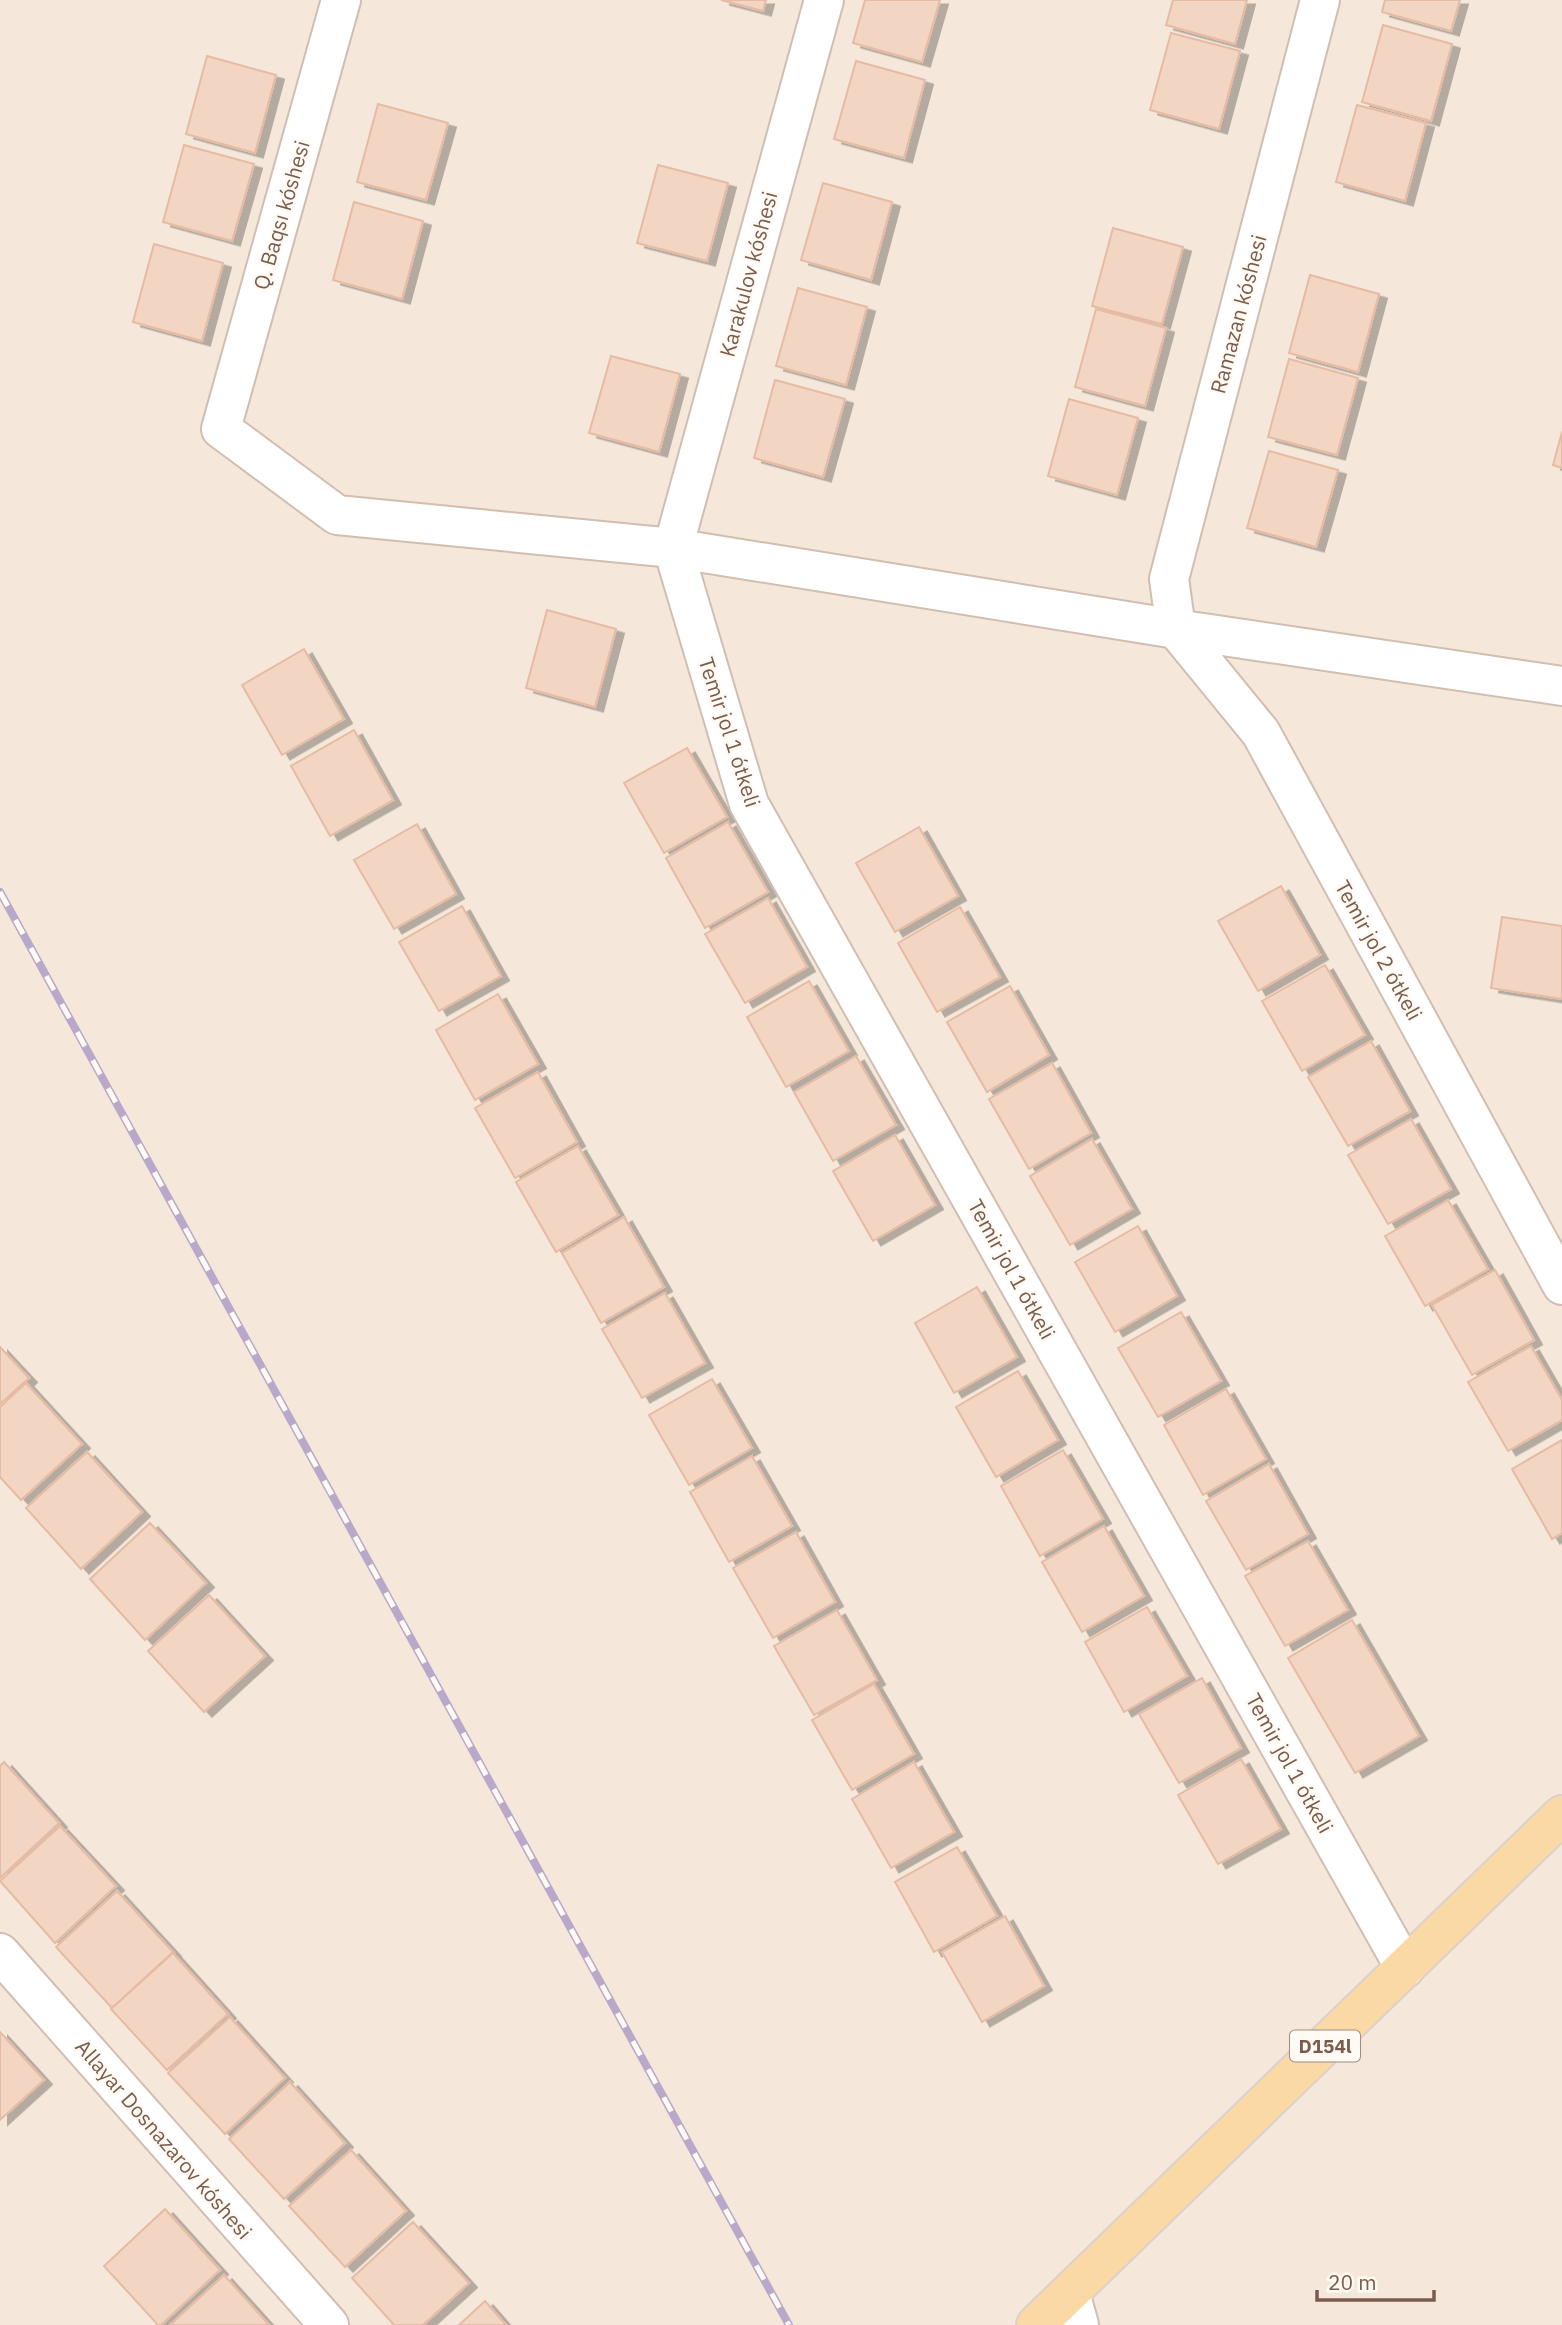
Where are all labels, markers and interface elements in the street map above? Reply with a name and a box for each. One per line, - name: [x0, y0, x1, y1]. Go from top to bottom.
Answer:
- street label: Q. Baqsı kóshesi: [246, 137, 316, 293]
- street label: Karakulov kóshesi: [712, 188, 784, 360]
- street label: Ramazan kóshesi: [1203, 231, 1273, 397]
- street label: Temir jol 1 ótkeli: [693, 653, 767, 811]
- street label: Temir jol 2 ótkeli: [1329, 875, 1429, 1025]
- street label: Temir jol 1 ótkeli: [962, 1194, 1062, 1344]
- street label: Temir jol 1 ótkeli: [1240, 1688, 1340, 1838]
- road number: D154l: [1290, 2030, 1360, 2062]
- street label: Allayar Dosnazarov kóshesi: [69, 2033, 259, 2245]
- scale bar: [1317, 2258, 1434, 2302]
- text: 20 m: [1328, 2268, 1377, 2296]

